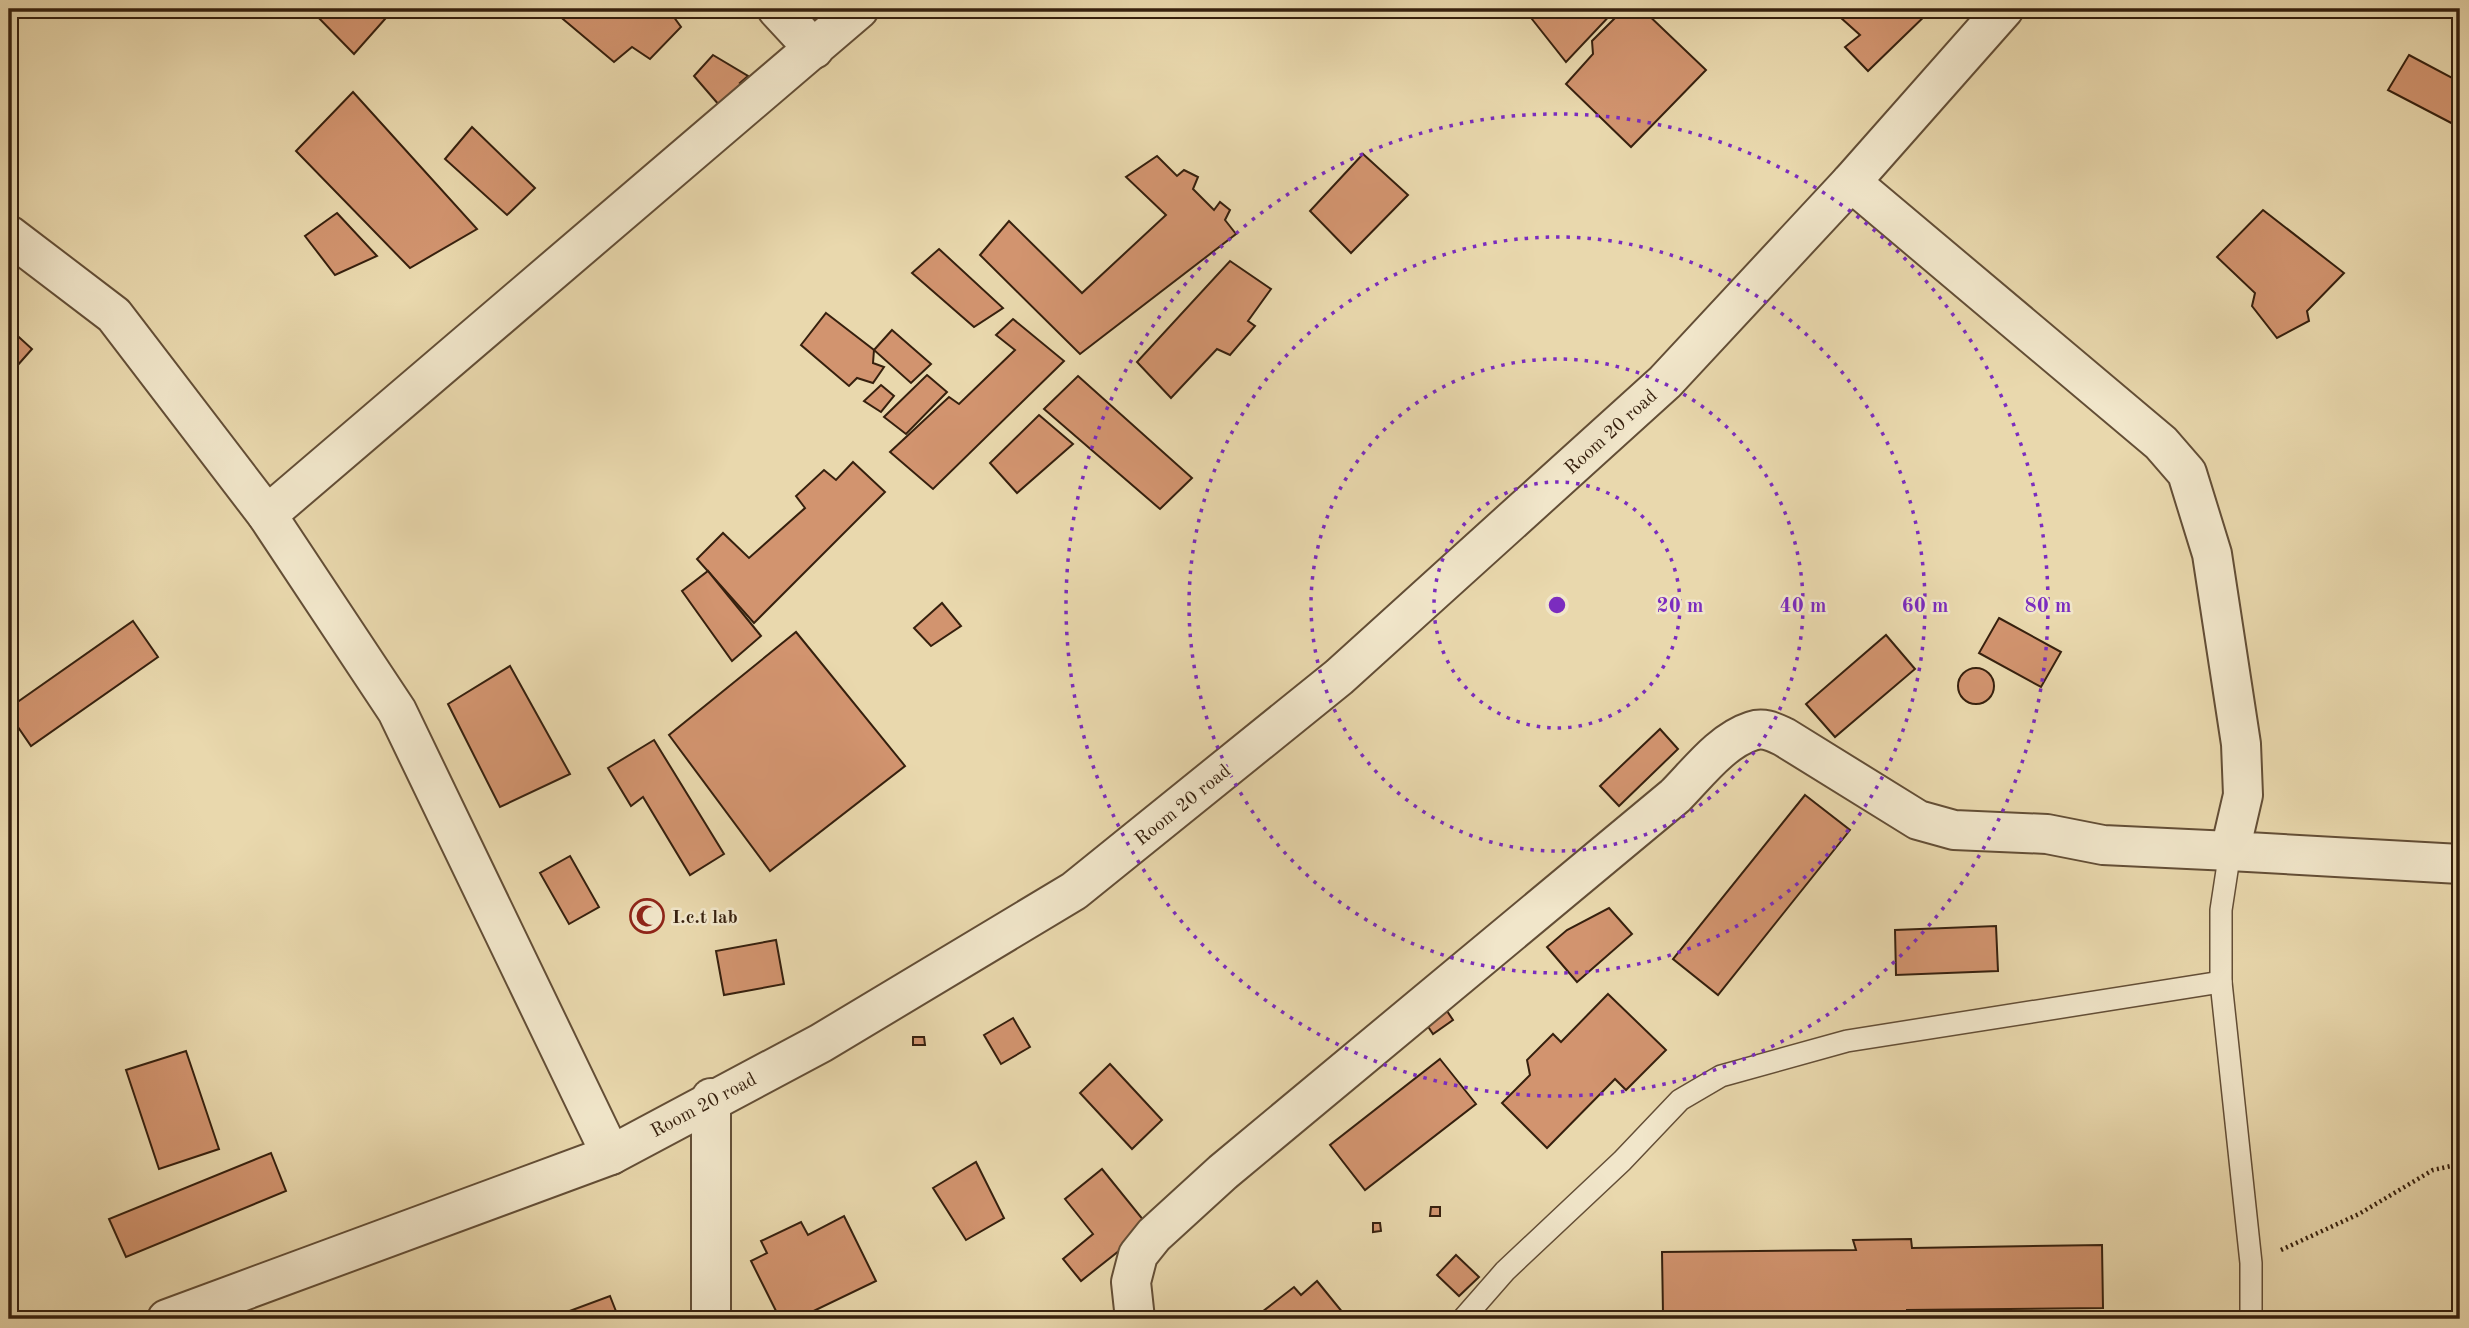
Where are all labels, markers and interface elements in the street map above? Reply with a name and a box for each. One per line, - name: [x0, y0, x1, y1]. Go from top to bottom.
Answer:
- street label: Room 20 road: [1562, 387, 1661, 479]
- centre of rings: [1545, 593, 1569, 617]
- text: 20 m: [1656, 596, 1704, 617]
- text: 40 m: [1779, 596, 1827, 617]
- text: 60 m: [1901, 596, 1949, 617]
- text: 80 m: [2024, 596, 2072, 617]
- street label: Room 20 road: [1132, 762, 1235, 850]
- mosque icon: I.c.t lab: [628, 897, 666, 935]
- place label: I.c.t lab: [672, 909, 738, 928]
- street label: Room 20 road: [648, 1070, 760, 1142]

